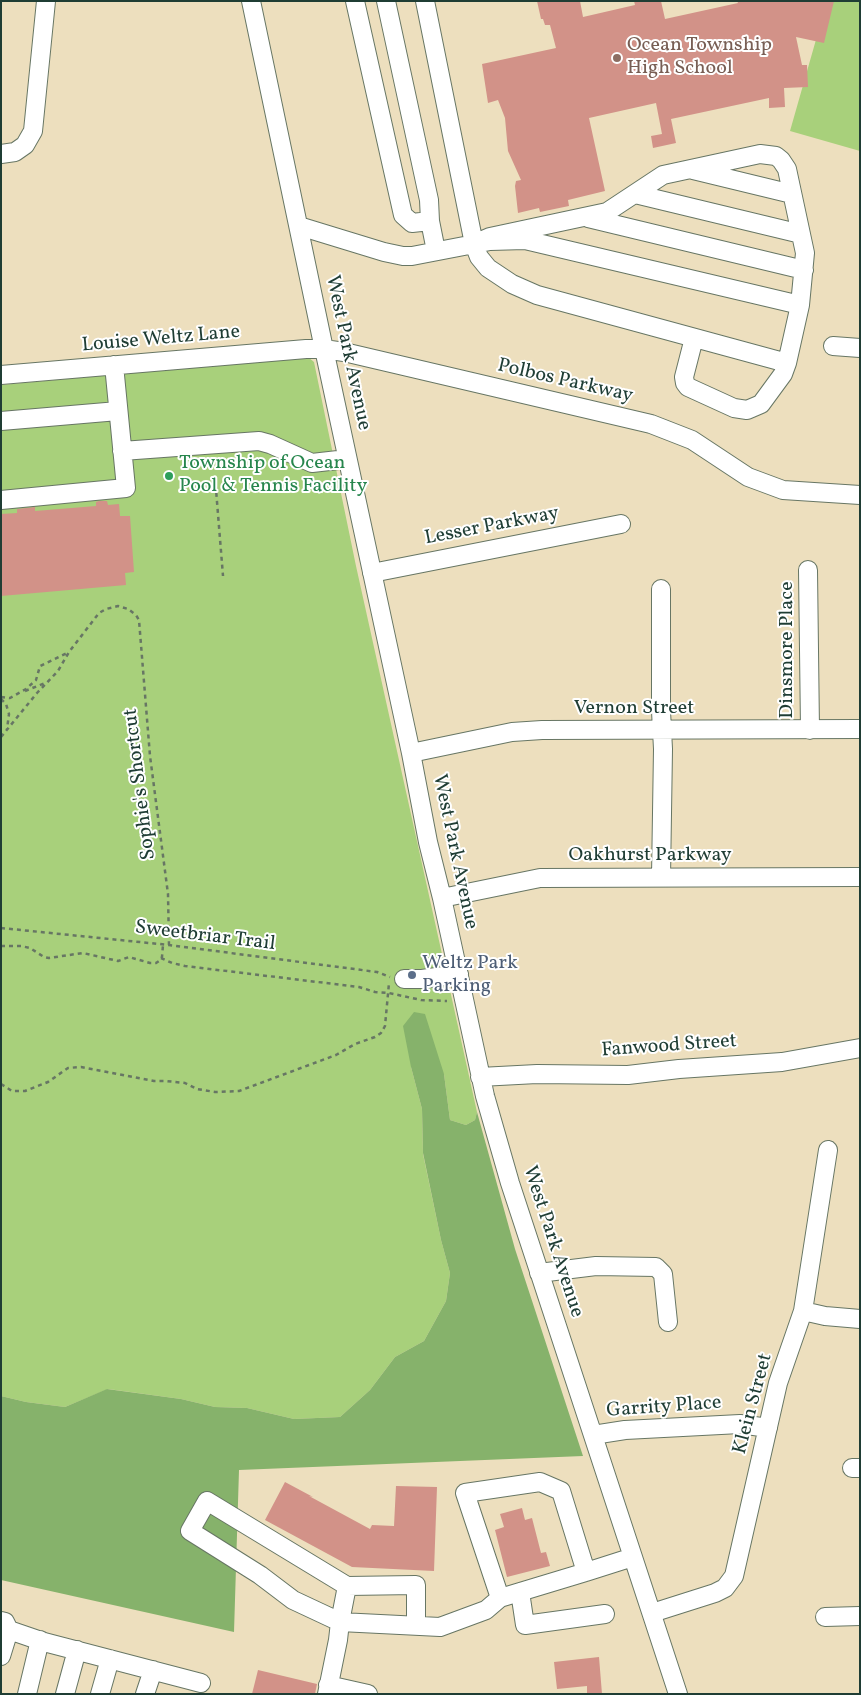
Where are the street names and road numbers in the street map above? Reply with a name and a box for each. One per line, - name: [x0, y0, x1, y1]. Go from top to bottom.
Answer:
- street label: West Park Avenue: [319, 273, 375, 433]
- street label: Louise Weltz Lane: [81, 321, 241, 359]
- street label: Polbos Parkway: [495, 355, 635, 409]
- street label: Lesser Parkway: [423, 502, 561, 552]
- street label: Dinsmore Place: [776, 581, 800, 719]
- street label: Vernon Street: [574, 697, 694, 721]
- street label: Sophie's Shortcut: [120, 707, 162, 861]
- street label: West Park Avenue: [426, 772, 482, 932]
- street label: Oakhurst Parkway: [568, 844, 732, 868]
- street label: Sweetbriar Trail: [133, 916, 277, 958]
- street label: Fanwood Street: [601, 1030, 737, 1064]
- street label: West Park Avenue: [516, 1163, 588, 1321]
- street label: Klein Street: [729, 1351, 779, 1457]
- street label: Garrity Place: [606, 1392, 722, 1424]

